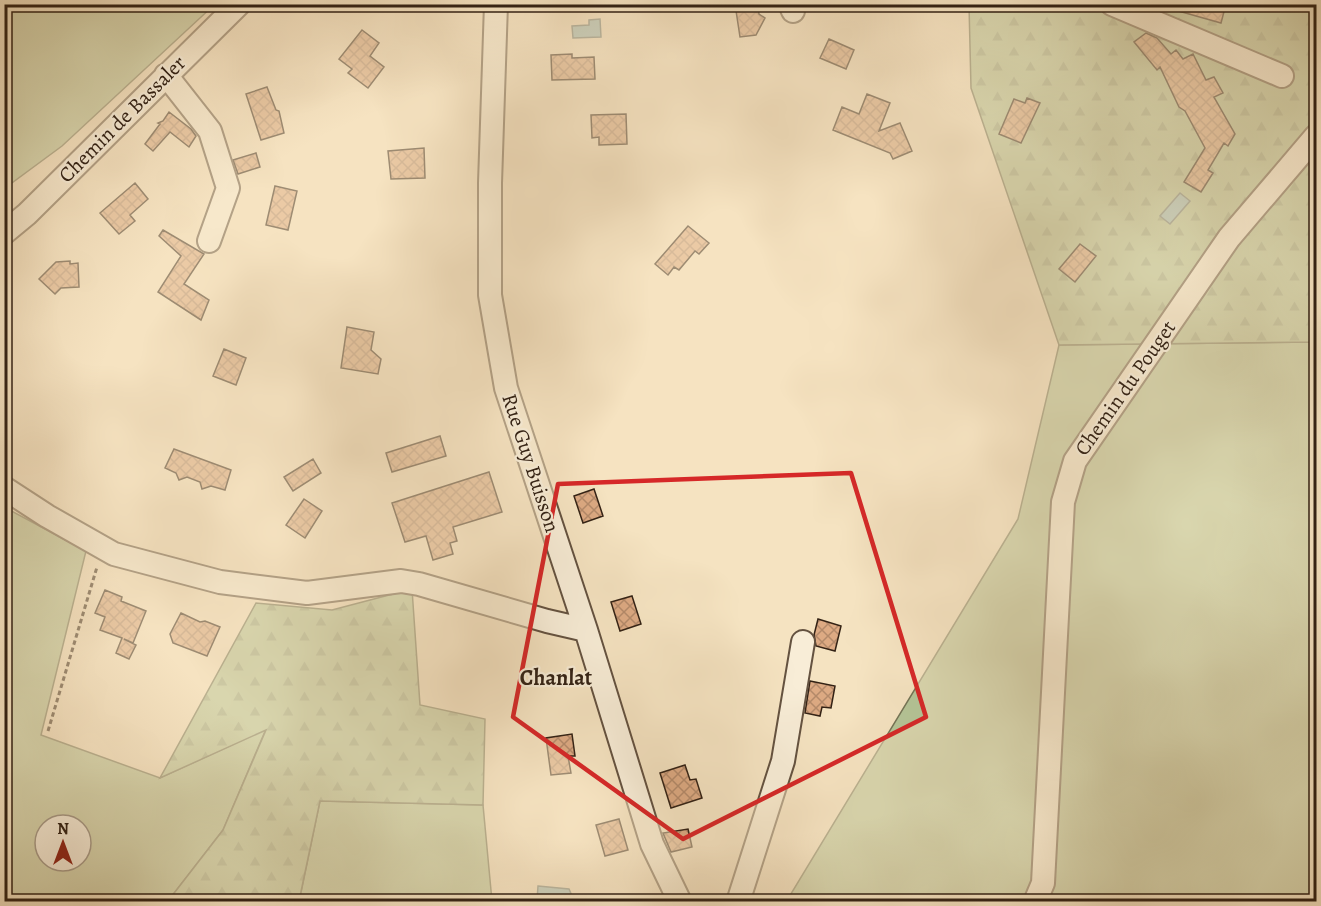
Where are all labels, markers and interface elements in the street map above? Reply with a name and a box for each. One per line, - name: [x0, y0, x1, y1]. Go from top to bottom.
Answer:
- street label: Chemin de Bassaler: [52, 49, 192, 189]
- street label: Chemin du Pouget: [1068, 315, 1182, 461]
- street label: Rue Guy Buisson: [495, 390, 567, 536]
- district label: Chanlat: [520, 663, 593, 693]
- north arrow: [33, 813, 93, 873]
- text: N: [57, 818, 69, 840]

